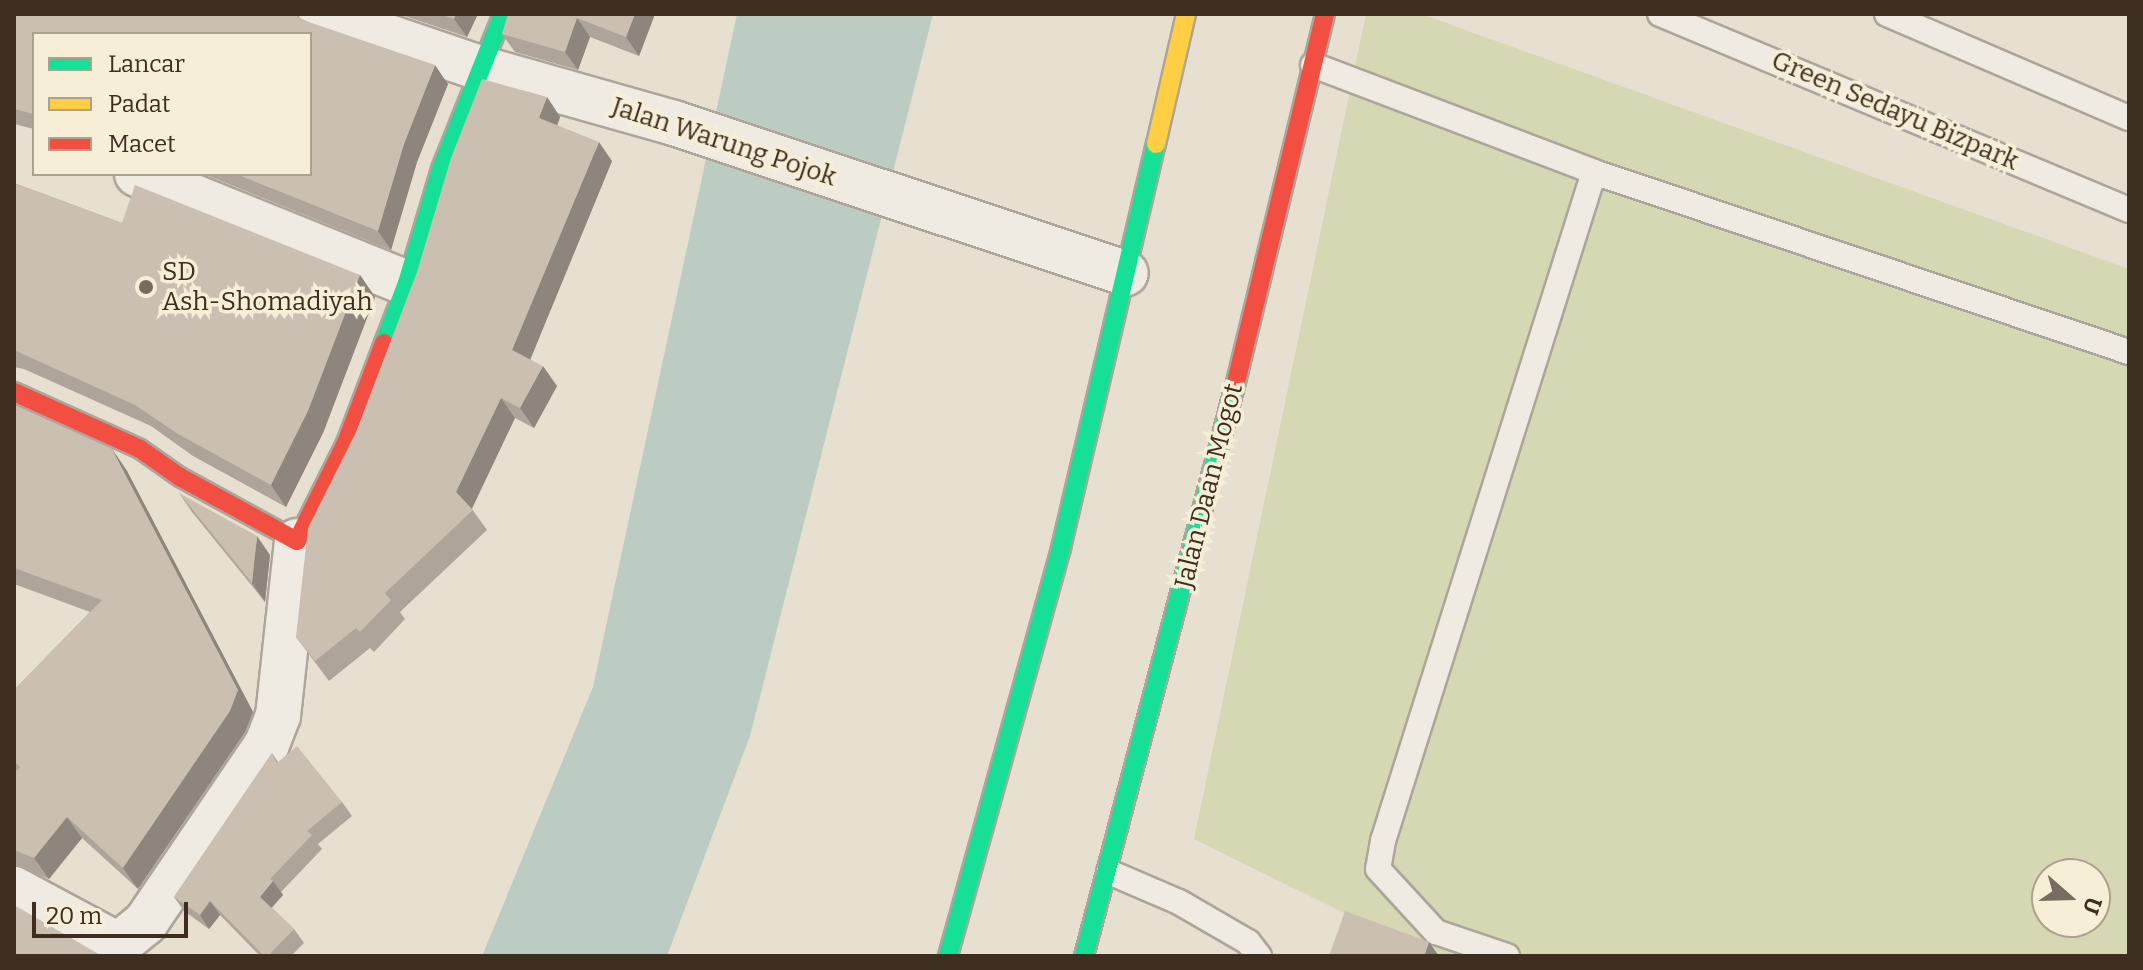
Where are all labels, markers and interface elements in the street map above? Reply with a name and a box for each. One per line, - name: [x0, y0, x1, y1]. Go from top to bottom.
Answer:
- legend: [32, 32, 312, 176]
- street label: Green Sedayu Bizpark: [1767, 45, 2023, 177]
- text: Lancar: [108, 50, 185, 78]
- text: Padat: [108, 90, 171, 118]
- street label: Jalan Warung Pojok: [608, 91, 840, 193]
- text: Macet: [108, 130, 176, 158]
- place label: SD Ash-Shomadiyah: [162, 256, 373, 318]
- marker: SD Ash-Shomadiyah: [137, 278, 155, 296]
- street label: Jalan Daan Mogot: [1168, 380, 1250, 592]
- north arrow: [2031, 858, 2111, 938]
- scale bar: [36, 886, 192, 936]
- text: U: [2077, 893, 2108, 918]
- text: 20 m: [46, 902, 102, 930]

